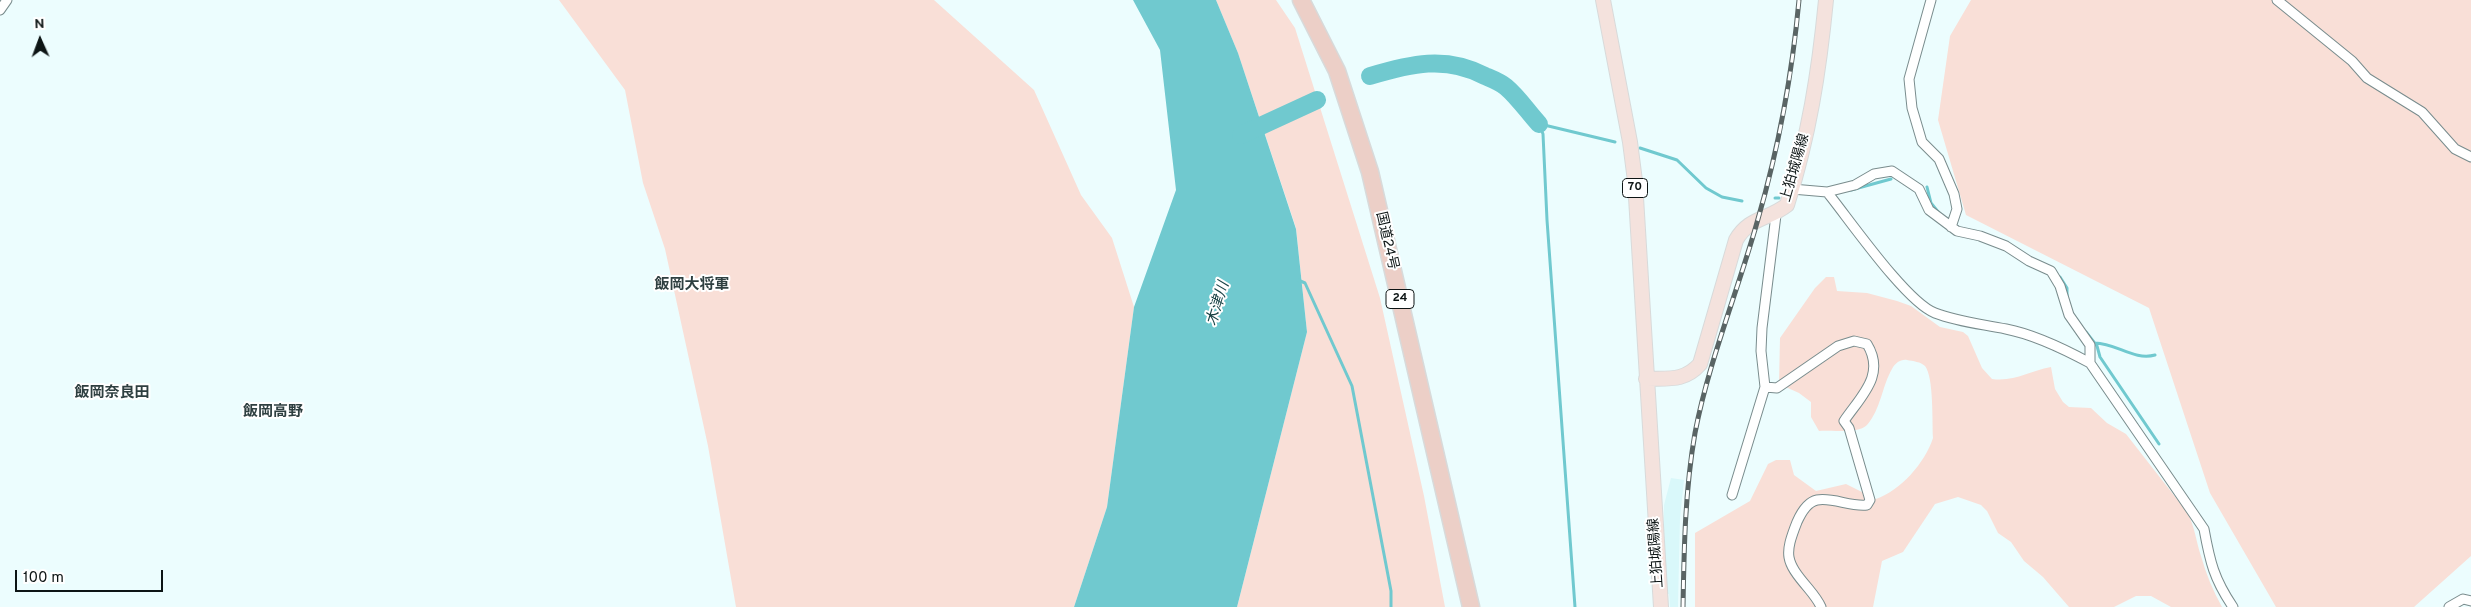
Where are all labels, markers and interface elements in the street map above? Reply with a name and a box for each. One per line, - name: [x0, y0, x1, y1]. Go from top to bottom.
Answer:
- north arrow: [15, 15, 65, 65]
- text: N: [34, 16, 45, 33]
- street label: 上狛城陽線: [1778, 132, 1814, 204]
- road number: 70: [1622, 178, 1648, 198]
- street label: 国道24号: [1371, 210, 1401, 272]
- district label: 飯岡大将軍: [655, 277, 729, 295]
- water label: 木津川: [1204, 280, 1234, 328]
- road number: 24: [1386, 290, 1414, 308]
- district label: 飯岡奈良田: [75, 385, 149, 403]
- district label: 飯岡高野: [243, 404, 303, 422]
- street label: 上狛城陽線: [1646, 517, 1668, 589]
- scale bar: [18, 560, 165, 592]
- text: 100 m: [23, 569, 64, 588]

